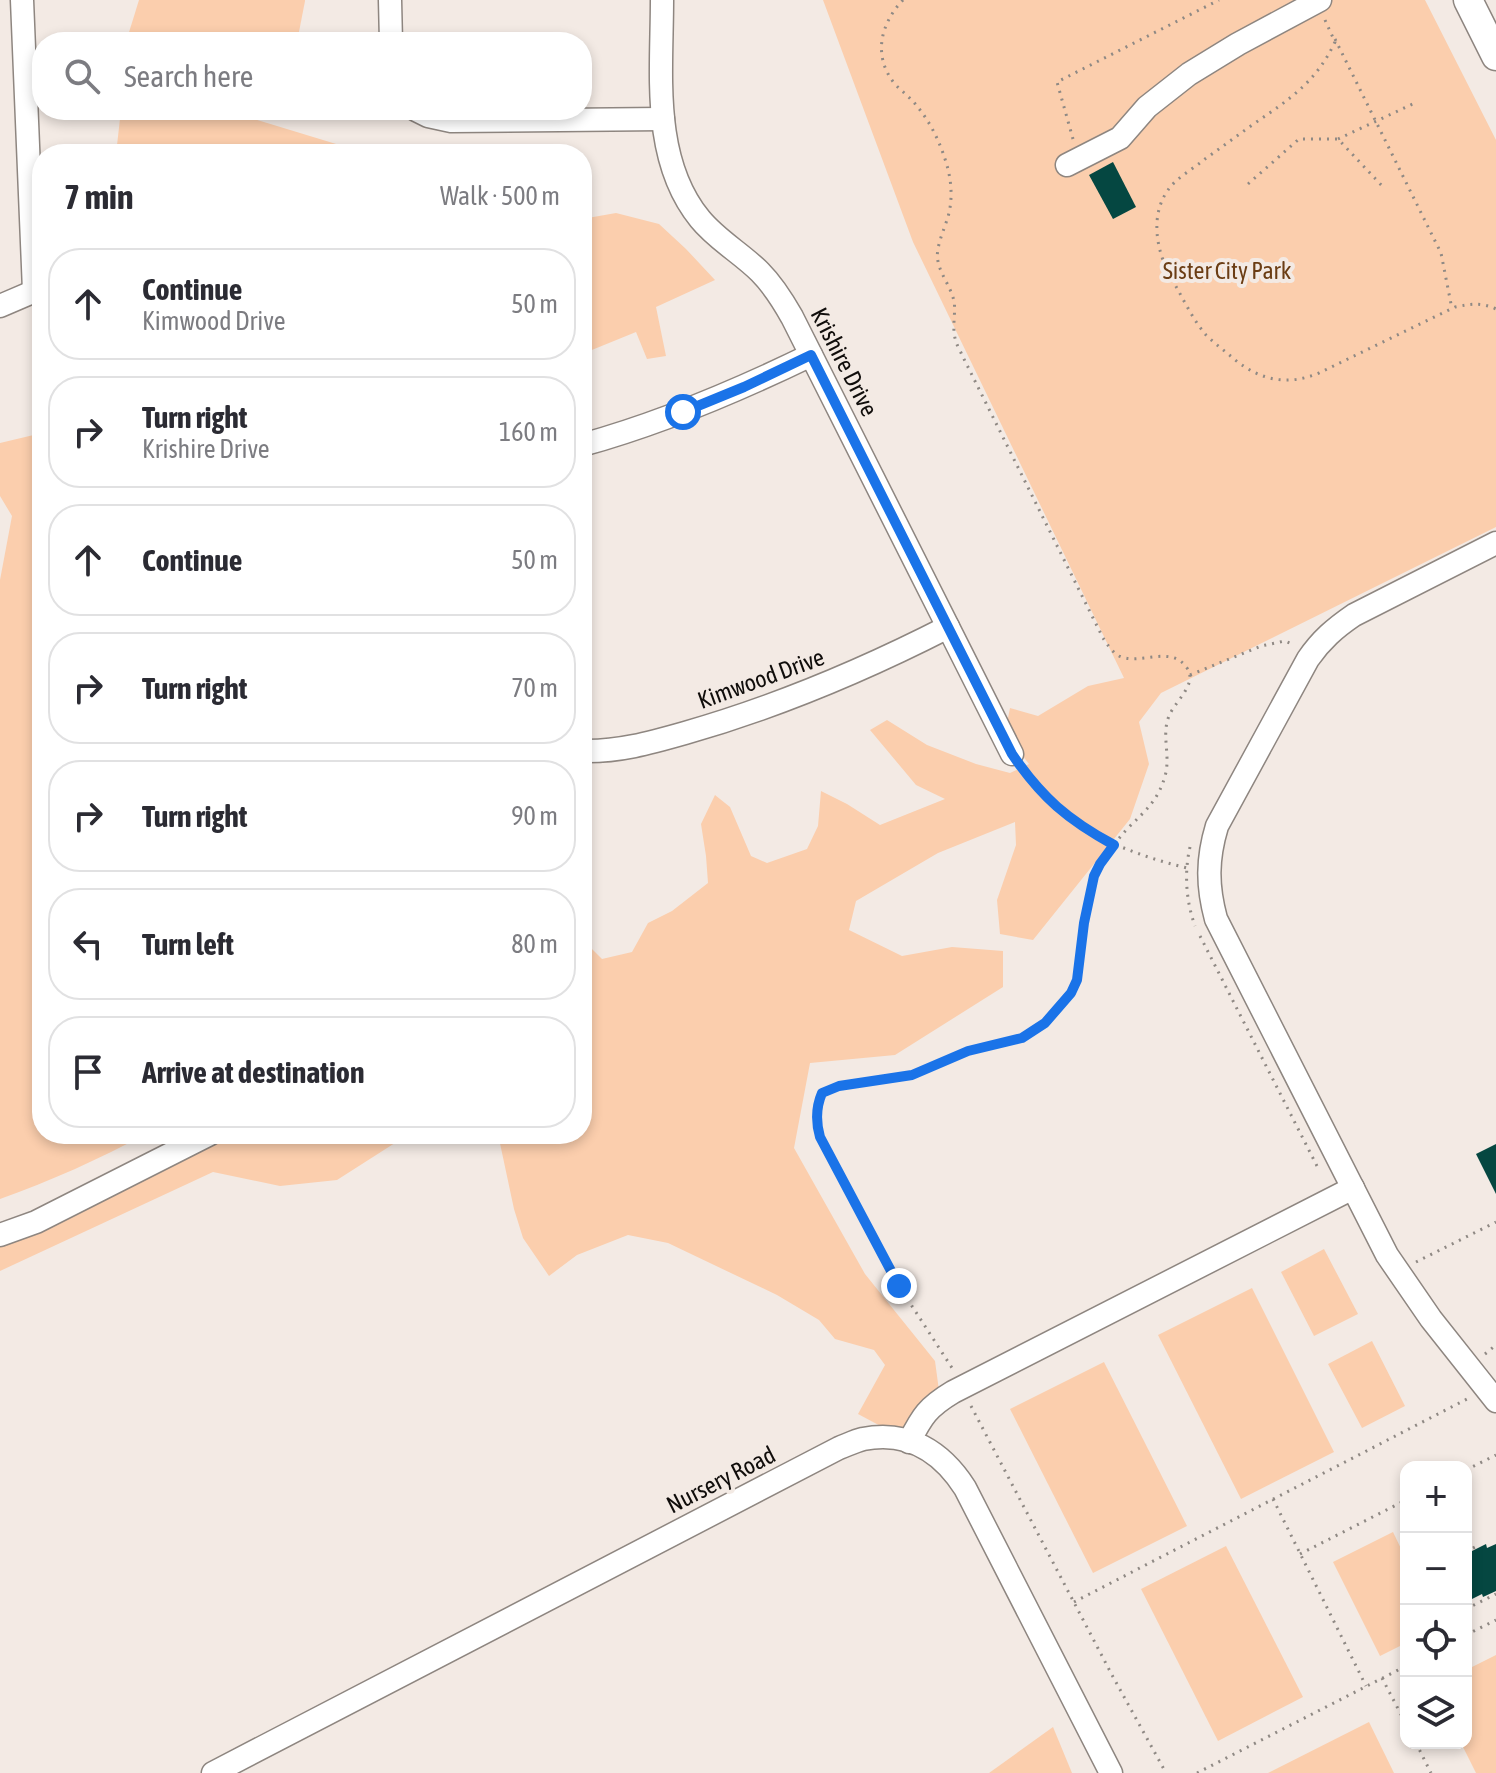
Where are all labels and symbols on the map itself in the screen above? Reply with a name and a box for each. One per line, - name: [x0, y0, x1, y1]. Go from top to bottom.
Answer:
- park label: Sister City Park: [1163, 257, 1292, 284]
- street label: Krishire Drive: [806, 303, 883, 420]
- route start: [665, 394, 701, 430]
- street label: Kimwood Drive: [694, 643, 828, 714]
- route end: [881, 1268, 917, 1304]
- street label: Nursery Road: [662, 1441, 780, 1518]

